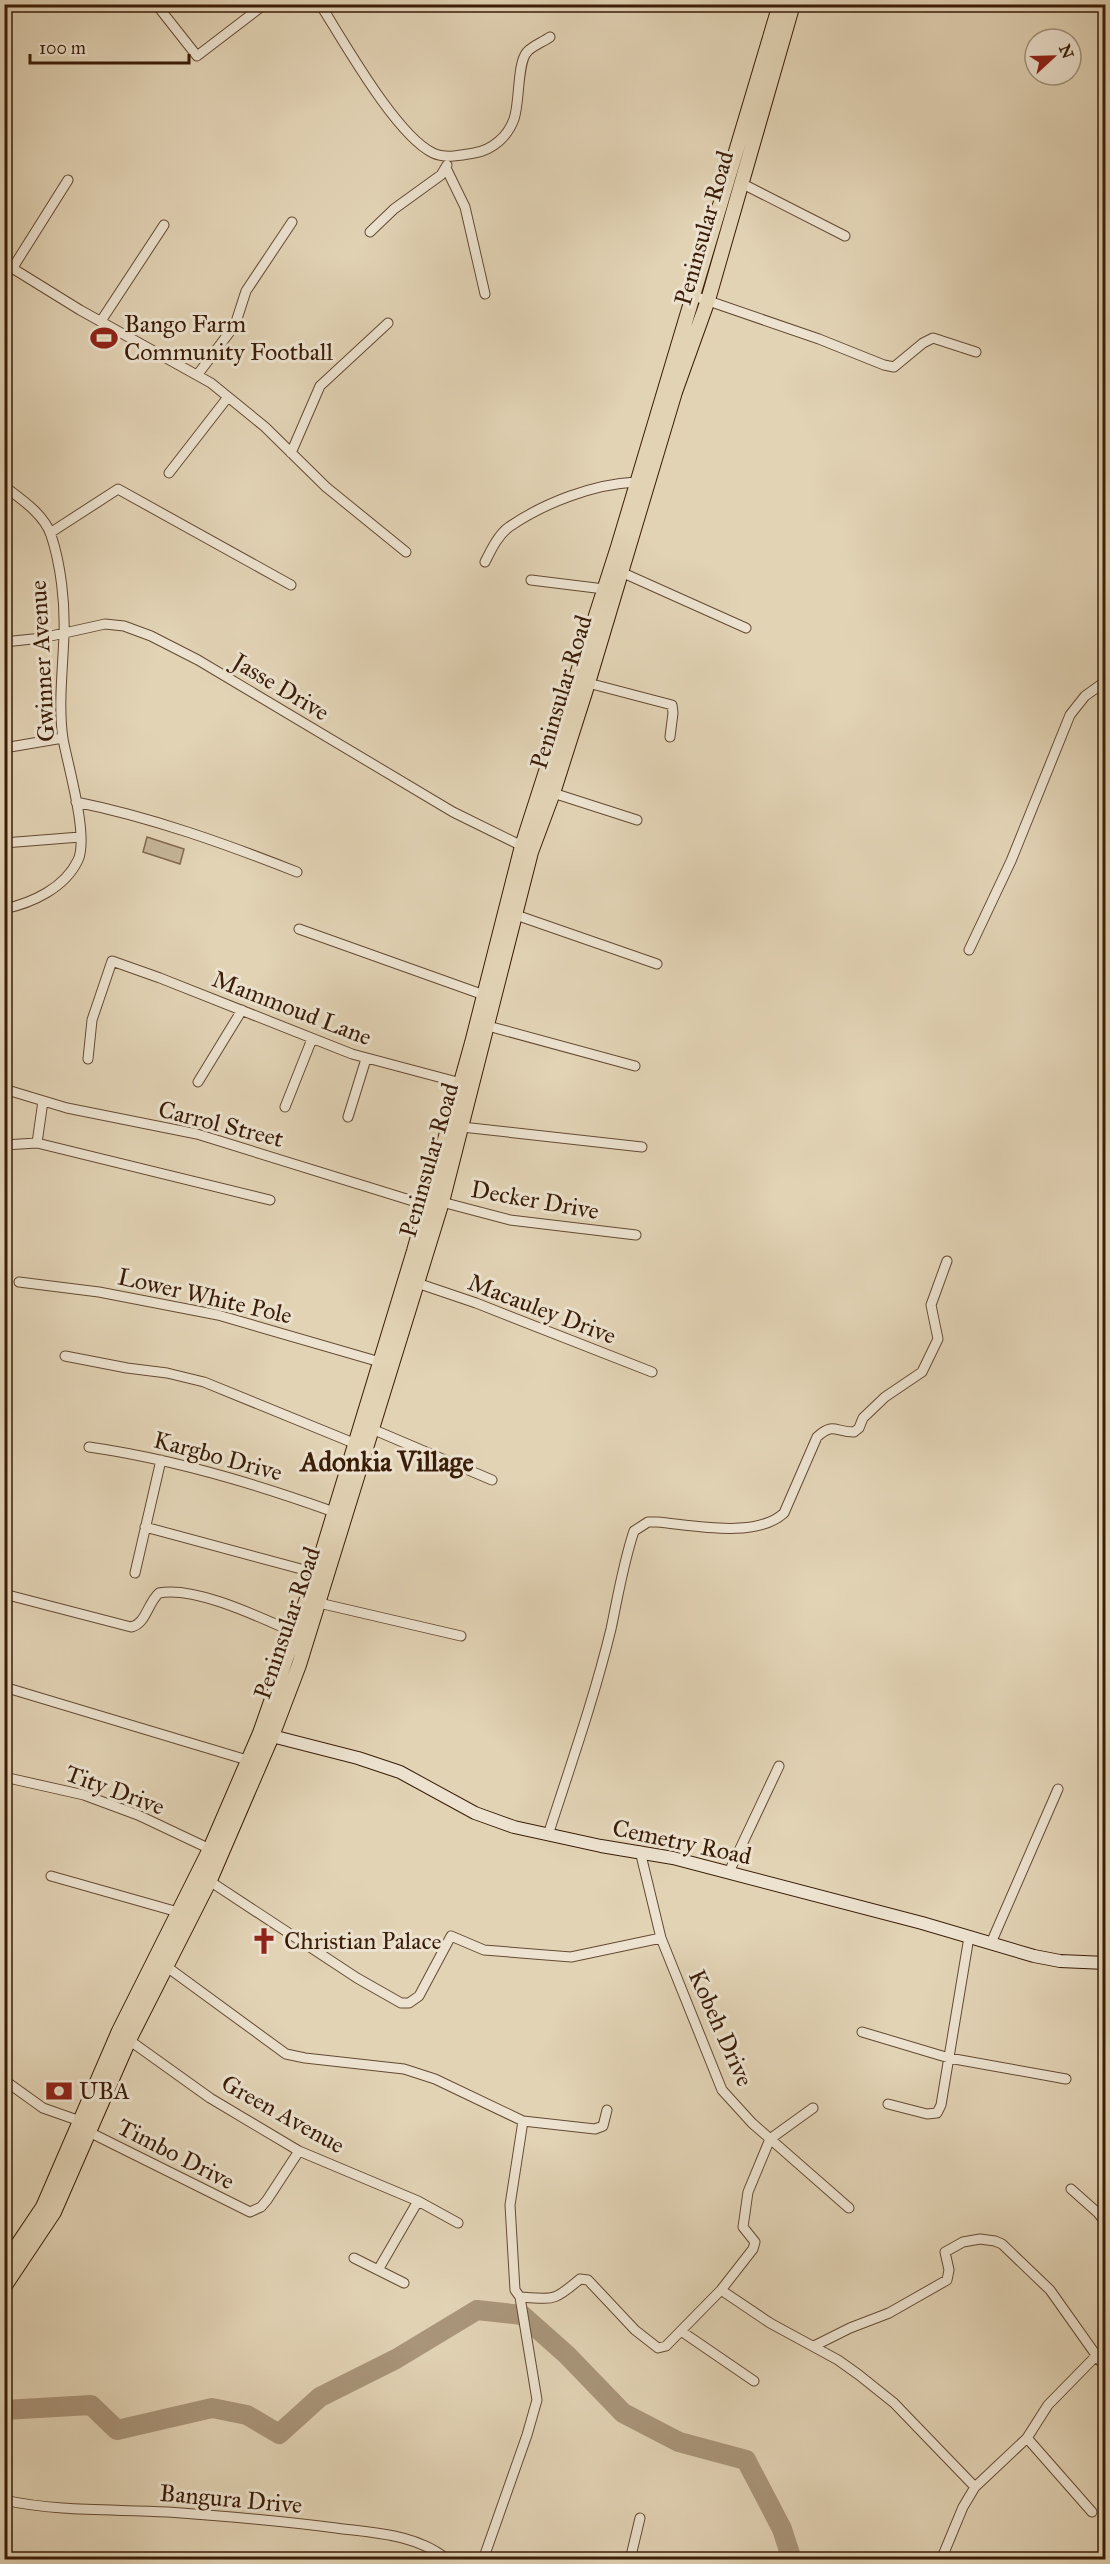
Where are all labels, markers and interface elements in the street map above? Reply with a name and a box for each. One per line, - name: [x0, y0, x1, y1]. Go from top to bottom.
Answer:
- scale bar: [30, 27, 189, 65]
- north arrow: [1023, 27, 1083, 87]
- text: 100 m: [39, 37, 86, 59]
- text: N: [1055, 42, 1078, 62]
- street label: Peninsular Road: [668, 147, 740, 309]
- place label: Bango Farm Community Football: [124, 309, 333, 367]
- sports icon: Bango Farm Community Football: [89, 323, 119, 353]
- street label: Gwinner Avenue: [23, 579, 61, 743]
- street label: Peninsular Road: [523, 611, 599, 773]
- street label: Jasse Drive: [225, 645, 335, 728]
- street label: Mammoud Lane: [208, 964, 376, 1052]
- street label: Peninsular Road: [393, 1079, 465, 1241]
- street label: Carrol Street: [155, 1094, 287, 1154]
- street label: Decker Drive: [469, 1174, 601, 1226]
- street label: Lower White Pole: [115, 1261, 295, 1331]
- street label: Macauley Drive: [464, 1267, 620, 1351]
- street label: Kargbo Drive: [150, 1424, 286, 1488]
- district label: Adonkia Village: [298, 1445, 474, 1479]
- street label: Peninsular Road: [247, 1543, 327, 1703]
- street label: Tity Drive: [61, 1758, 169, 1822]
- street label: Cemetry Road: [610, 1813, 754, 1871]
- church icon: Christian Palace: [249, 1926, 279, 1956]
- place label: Christian Palace: [284, 1926, 442, 1956]
- street label: Kobeh Drive: [682, 1965, 760, 2091]
- street label: Green Avenue: [216, 2068, 350, 2160]
- bank icon: UBA: [44, 2076, 74, 2106]
- place label: UBA: [79, 2076, 130, 2106]
- street label: Timbo Drive: [112, 2112, 240, 2196]
- street label: Bangura Drive: [158, 2478, 304, 2520]

